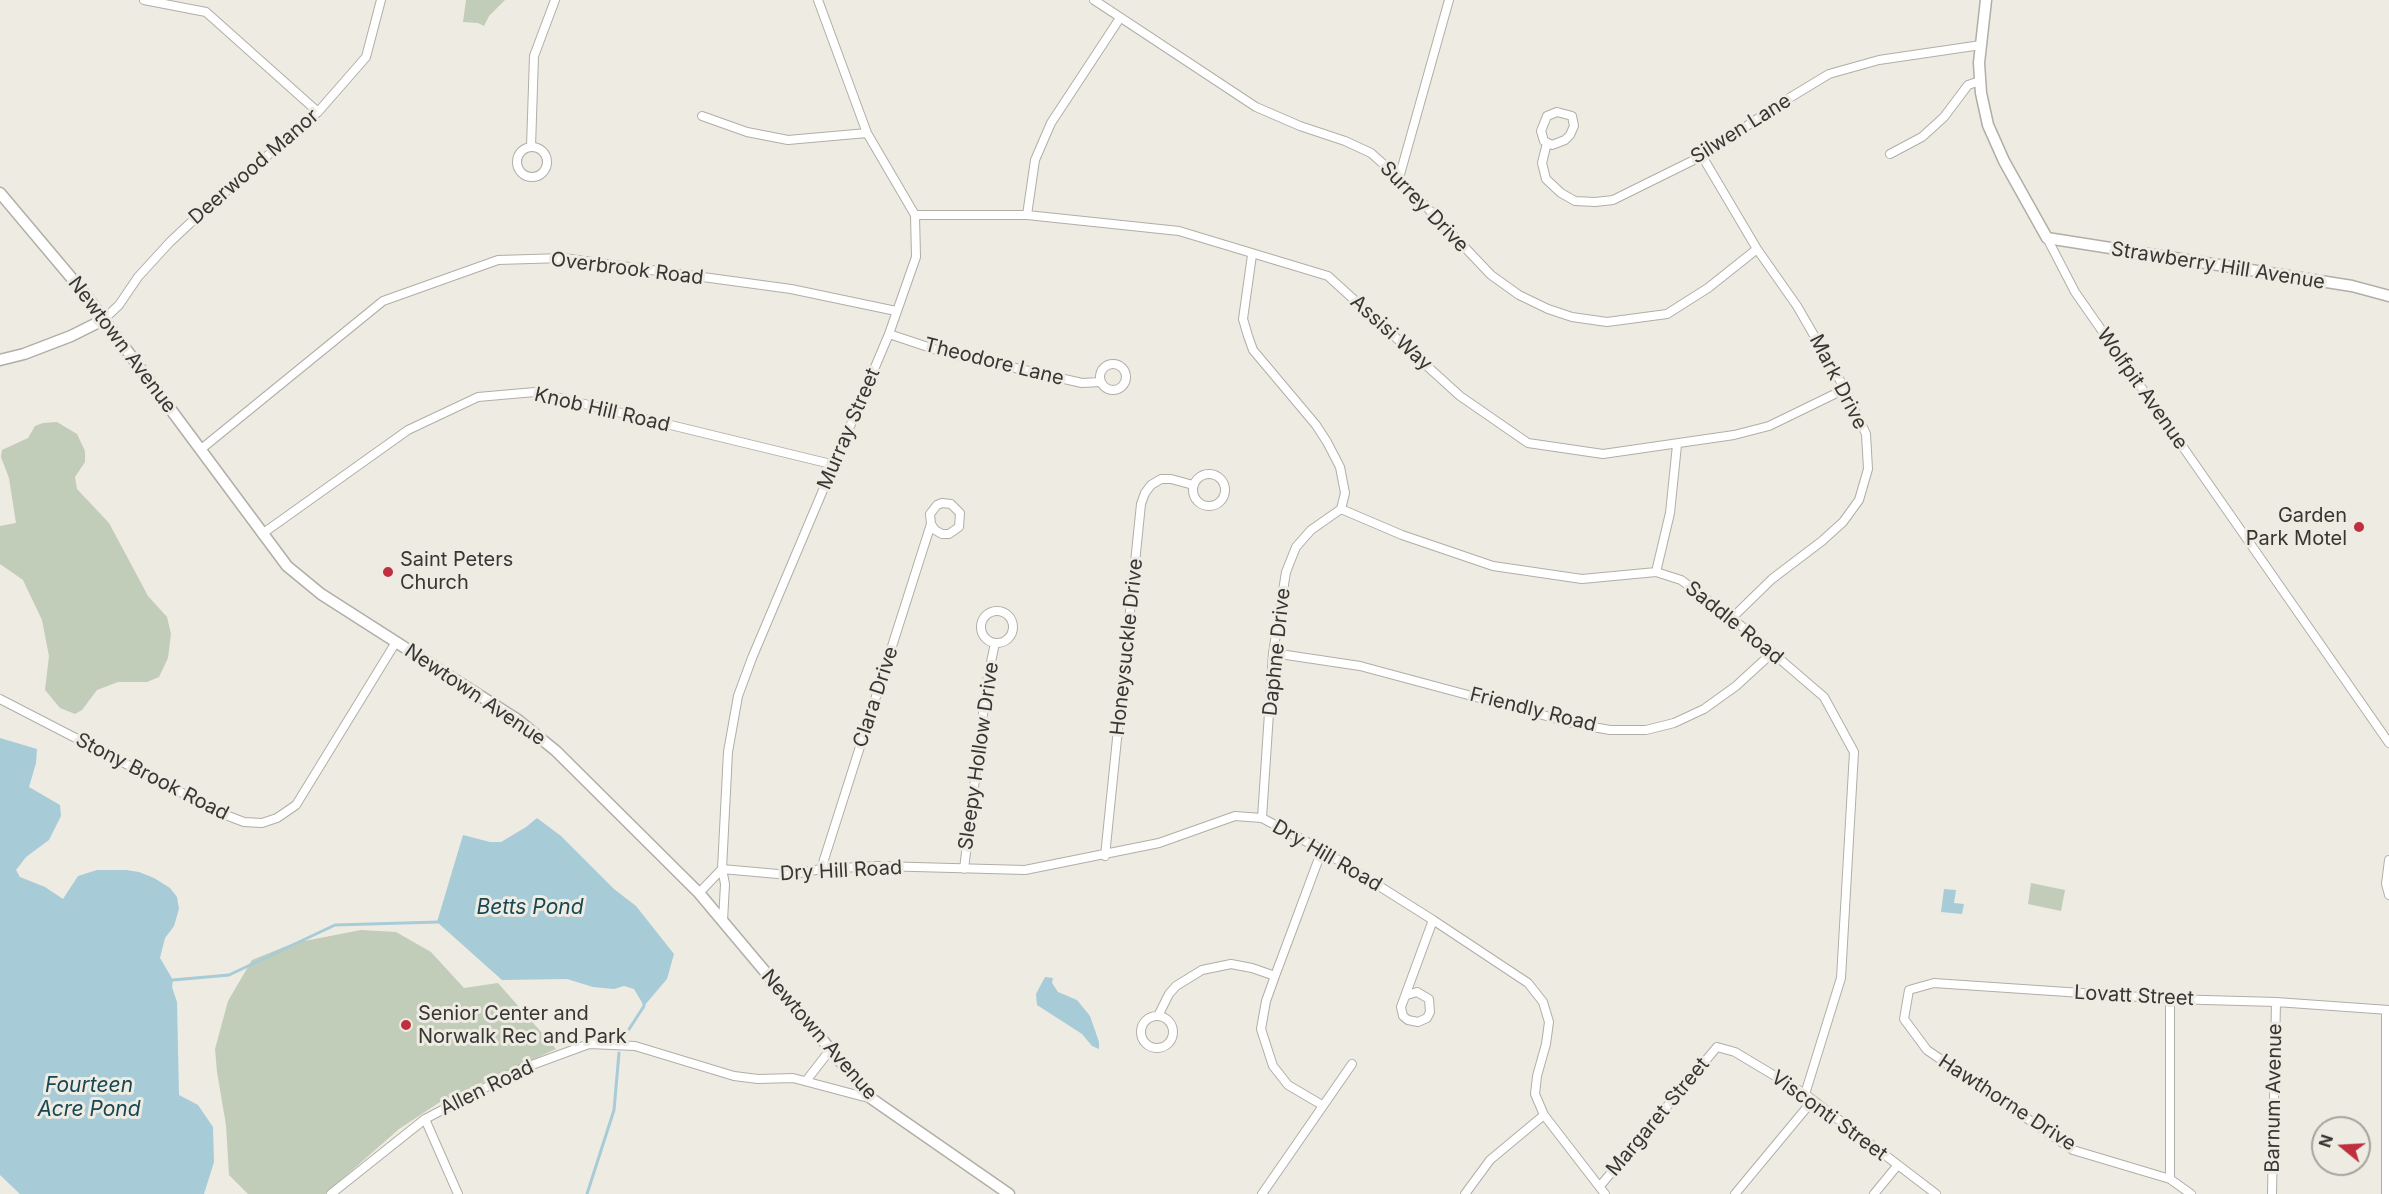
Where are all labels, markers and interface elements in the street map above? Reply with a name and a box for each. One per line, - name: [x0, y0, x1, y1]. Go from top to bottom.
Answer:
- street label: Silwen Lane: [1686, 89, 1796, 169]
- street label: Deerwood Manor: [184, 104, 324, 230]
- street label: Surrey Drive: [1375, 156, 1473, 258]
- street label: Strawberry Hill Avenue: [2109, 237, 2327, 295]
- street label: Overbrook Road: [549, 248, 705, 290]
- street label: Newtown Avenue: [63, 272, 181, 418]
- street label: Assisi Way: [1345, 290, 1437, 376]
- street label: Wolfpit Avenue: [2091, 324, 2193, 454]
- street label: Mark Drive: [1804, 331, 1872, 433]
- street label: Theodore Lane: [922, 333, 1066, 391]
- street label: Murray Street: [813, 365, 885, 493]
- street label: Knob Hill Road: [532, 383, 672, 437]
- place label: Garden Park Motel: [2246, 504, 2347, 551]
- marker: Garden Park Motel: [2352, 520, 2366, 534]
- place label: Saint Peters Church: [400, 548, 513, 595]
- street label: Honeysuckle Drive: [1106, 557, 1148, 737]
- marker: Saint Peters Church: [381, 565, 395, 579]
- street label: Saddle Road: [1680, 576, 1788, 670]
- street label: Daphne Drive: [1258, 587, 1296, 717]
- street label: Newtown Avenue: [400, 639, 550, 751]
- street label: Clara Drive: [848, 644, 904, 750]
- street label: Sleepy Hollow Drive: [954, 660, 1004, 852]
- street label: Friendly Road: [1467, 683, 1599, 737]
- street label: Stony Brook Road: [71, 728, 233, 826]
- street label: Dry Hill Road: [1268, 815, 1386, 897]
- street label: Dry Hill Road: [779, 856, 903, 886]
- water label: Betts Pond: [476, 895, 584, 921]
- street label: Newtown Avenue: [756, 965, 882, 1105]
- street label: Lovatt Street: [2073, 981, 2195, 1011]
- place label: Senior Center and Norwalk Rec and Park: [418, 1002, 627, 1049]
- marker: Senior Center and Norwalk Rec and Park: [399, 1018, 413, 1032]
- street label: Barnum Avenue: [2261, 1023, 2287, 1173]
- street label: Hawthorne Drive: [1934, 1050, 2080, 1156]
- street label: Margaret Street: [1601, 1053, 1715, 1181]
- street label: Allen Road: [436, 1055, 538, 1121]
- street label: Visconti Street: [1766, 1066, 1892, 1166]
- water label: Fourteen Acre Pond: [37, 1073, 141, 1123]
- north arrow: [2311, 1116, 2371, 1176]
- text: N: [2314, 1132, 2337, 1150]

